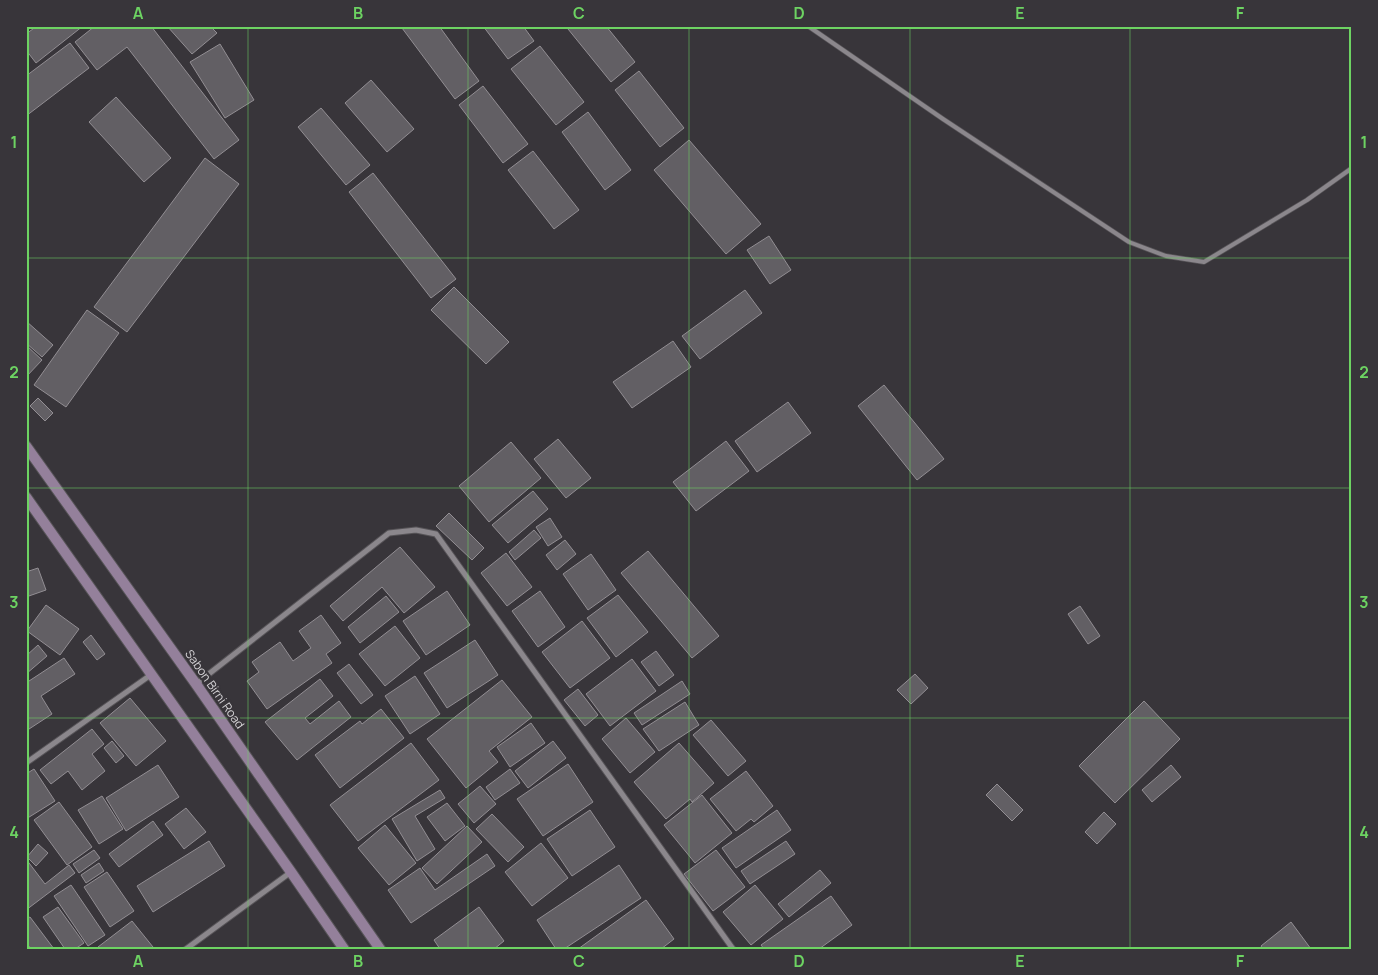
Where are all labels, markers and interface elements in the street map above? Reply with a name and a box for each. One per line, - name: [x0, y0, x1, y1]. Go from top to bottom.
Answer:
- text: A: [133, 2, 144, 24]
- text: B: [353, 2, 363, 24]
- text: C: [573, 2, 585, 24]
- text: D: [793, 2, 805, 24]
- text: E: [1015, 2, 1025, 24]
- text: F: [1236, 2, 1245, 24]
- text: 1: [10, 131, 18, 153]
- text: 1: [1360, 131, 1368, 153]
- text: 2: [9, 361, 19, 383]
- text: 2: [1359, 361, 1369, 383]
- text: 3: [9, 591, 19, 613]
- text: 3: [1359, 591, 1369, 613]
- street label: Sabon Birni Road: [181, 646, 249, 732]
- text: 4: [9, 821, 19, 843]
- text: 4: [1359, 821, 1369, 843]
- text: A: [133, 950, 144, 972]
- text: B: [353, 950, 363, 972]
- text: C: [573, 950, 585, 972]
- text: D: [793, 950, 805, 972]
- text: E: [1015, 950, 1025, 972]
- text: F: [1236, 950, 1245, 972]

